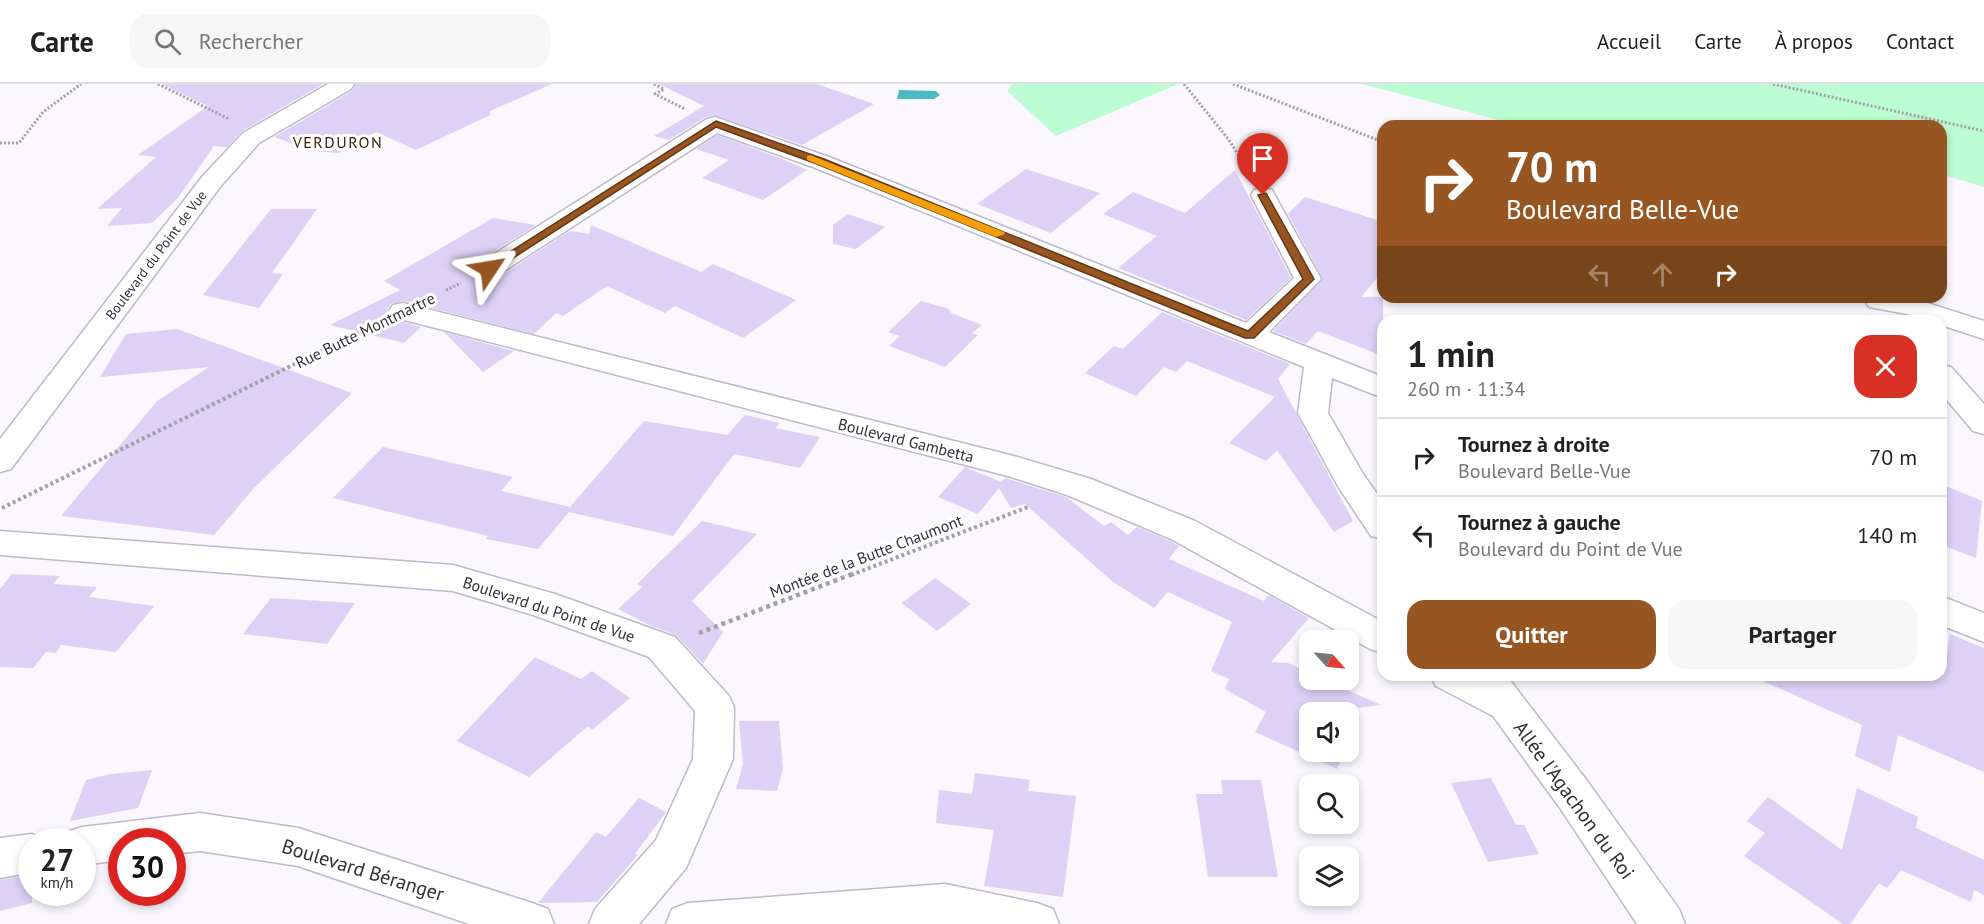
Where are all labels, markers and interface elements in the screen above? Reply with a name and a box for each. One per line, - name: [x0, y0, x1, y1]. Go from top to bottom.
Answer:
- search box: [130, 14, 550, 68]
- text: Carte: [30, 23, 94, 60]
- icon: search: [151, 25, 184, 58]
- text: Rechercher: [199, 27, 303, 55]
- text: Accueil: [1597, 28, 1661, 55]
- text: Carte: [1694, 28, 1742, 55]
- text: À propos: [1775, 28, 1853, 55]
- text: Contact: [1886, 28, 1954, 55]
- district label: VERDURON: [292, 132, 383, 152]
- pin: [1237, 133, 1288, 195]
- text: 70 m: [1506, 139, 1598, 194]
- icon: arrive: [1246, 142, 1279, 175]
- icon: right: [1407, 144, 1485, 222]
- street label: Boulevard du Point de Vue: [101, 187, 211, 323]
- text: Boulevard Belle-Vue: [1506, 192, 1739, 226]
- position arrow: [457, 237, 521, 301]
- icon: left: [1583, 258, 1616, 291]
- icon: ahead: [1646, 258, 1679, 291]
- icon: right: [1709, 258, 1742, 291]
- street label: Rue Butte Montmartre: [292, 288, 438, 372]
- text: 1 min: [1407, 330, 1495, 377]
- button: close: [1854, 335, 1917, 398]
- text: 260 m · 11:34: [1407, 376, 1525, 402]
- street label: Boulevard Gambetta: [836, 413, 976, 467]
- text: Tournez à droite: [1458, 430, 1610, 458]
- icon: right: [1407, 441, 1440, 474]
- text: 70 m: [1869, 443, 1917, 471]
- text: Boulevard Belle-Vue: [1458, 458, 1631, 484]
- text: Tournez à gauche: [1458, 508, 1621, 536]
- street label: Montée de la Butte Chaumont: [767, 510, 966, 602]
- icon: left: [1407, 519, 1440, 552]
- text: 140 m: [1857, 521, 1917, 549]
- text: Boulevard du Point de Vue: [1458, 536, 1683, 562]
- street label: Boulevard du Point de Vue: [460, 572, 638, 646]
- button: Quitter: [1407, 600, 1656, 669]
- button: Partager: [1668, 600, 1917, 669]
- north arrow: [1299, 630, 1359, 690]
- map controls: [1299, 630, 1359, 906]
- button: sound: [1299, 702, 1359, 762]
- street label: Allée l'Agachon du Roi: [1508, 716, 1640, 884]
- button: search: [1299, 774, 1359, 834]
- speed limit sign: 30: [108, 828, 186, 906]
- street label: Boulevard Béranger: [279, 833, 448, 907]
- text: 27: [40, 840, 74, 879]
- button: layers: [1299, 846, 1359, 906]
- text: km/h: [41, 873, 73, 892]

